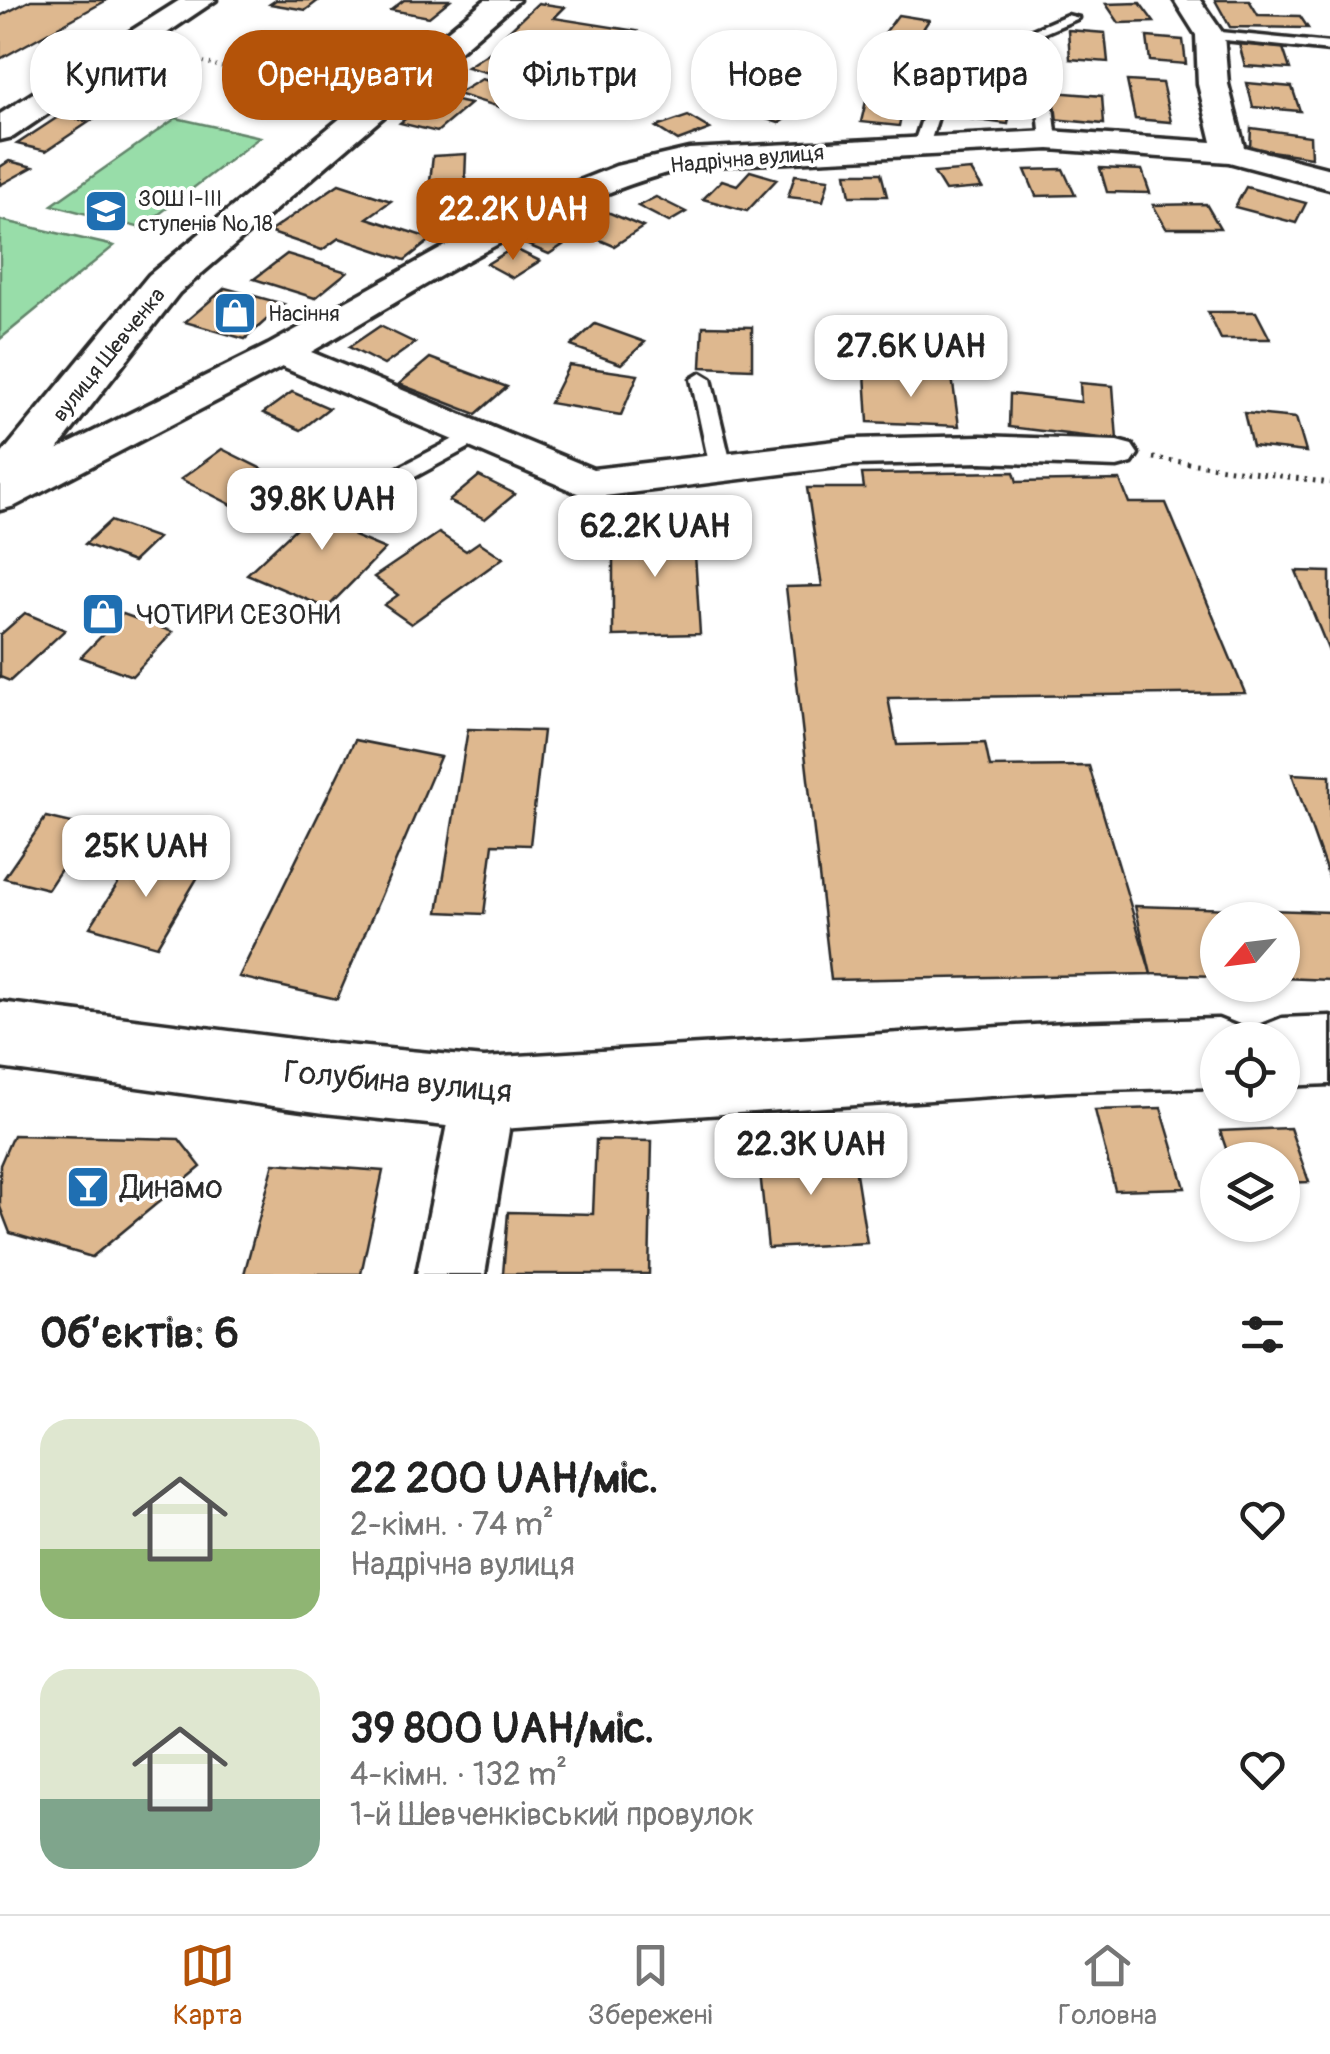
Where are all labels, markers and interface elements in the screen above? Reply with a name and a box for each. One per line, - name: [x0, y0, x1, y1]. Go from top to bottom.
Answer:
- chip: Купити: [30, 30, 202, 120]
- chip: Орендувати: [222, 30, 468, 120]
- chip: Фільтри: [488, 30, 671, 120]
- chip: Нове: [691, 30, 837, 120]
- chip: Квартира: [857, 30, 1063, 120]
- street label: Надрічна вулиця: [669, 138, 825, 180]
- pin: 22.2K UAH: [399, 178, 627, 263]
- place label: ЗОШ І-ІІІ ступенів № 18: [138, 185, 273, 238]
- school or university icon: ЗОШ І-ІІІ ступенів № 18: [83, 188, 129, 234]
- text: 22.2K UAH: [438, 190, 588, 230]
- street label: вулиця Шевченка: [46, 282, 171, 427]
- shop icon: Насіння: [212, 290, 258, 336]
- place label: Насіння: [268, 300, 340, 328]
- pin: 27.6K UAH: [797, 315, 1025, 400]
- text: 27.6K UAH: [837, 327, 985, 367]
- pin: 39.8K UAH: [208, 468, 436, 553]
- text: 39.8K UAH: [249, 480, 395, 520]
- pin: 62.2K UAH: [541, 495, 769, 580]
- text: 62.2K UAH: [580, 507, 730, 547]
- shop icon: ЧОТИРИ СЕЗОНИ: [80, 591, 126, 637]
- place label: ЧОТИРИ СЕЗОНИ: [136, 598, 341, 633]
- pin: 25K UAH: [54, 815, 238, 900]
- text: 25K UAH: [84, 827, 208, 867]
- north arrow: [1200, 902, 1300, 1002]
- map controls: [1200, 902, 1300, 1242]
- button: locate: [1200, 1022, 1300, 1122]
- street label: Голубина вулиця: [282, 1052, 514, 1112]
- pin: 22.3K UAH: [697, 1113, 925, 1198]
- text: 22.3K UAH: [736, 1125, 886, 1165]
- button: layers: [1200, 1142, 1300, 1242]
- bar icon: Динамо: [65, 1164, 111, 1210]
- place label: Динамо: [119, 1168, 223, 1208]
- icon: filters: [1235, 1307, 1290, 1362]
- text: Об’єктів: 6: [40, 1308, 239, 1360]
- text: 22 200 UAH/міс.: [350, 1453, 658, 1505]
- icon: home: [120, 1459, 240, 1579]
- icon: heart: [1235, 1492, 1290, 1547]
- text: 2-кімн. · 74 m²: [350, 1505, 554, 1545]
- text: Надрічна вулиця: [350, 1545, 575, 1585]
- text: 39 800 UAH/міс.: [350, 1703, 654, 1755]
- icon: home: [120, 1709, 240, 1829]
- icon: heart: [1235, 1742, 1290, 1797]
- text: 4-кімн. · 132 m²: [350, 1755, 567, 1795]
- text: 1-й Шевченківський провулок: [350, 1795, 755, 1835]
- tab: Карта: [173, 1938, 242, 2033]
- tab: Збережені: [588, 1938, 712, 2033]
- tab: Головна: [1058, 1938, 1157, 2033]

